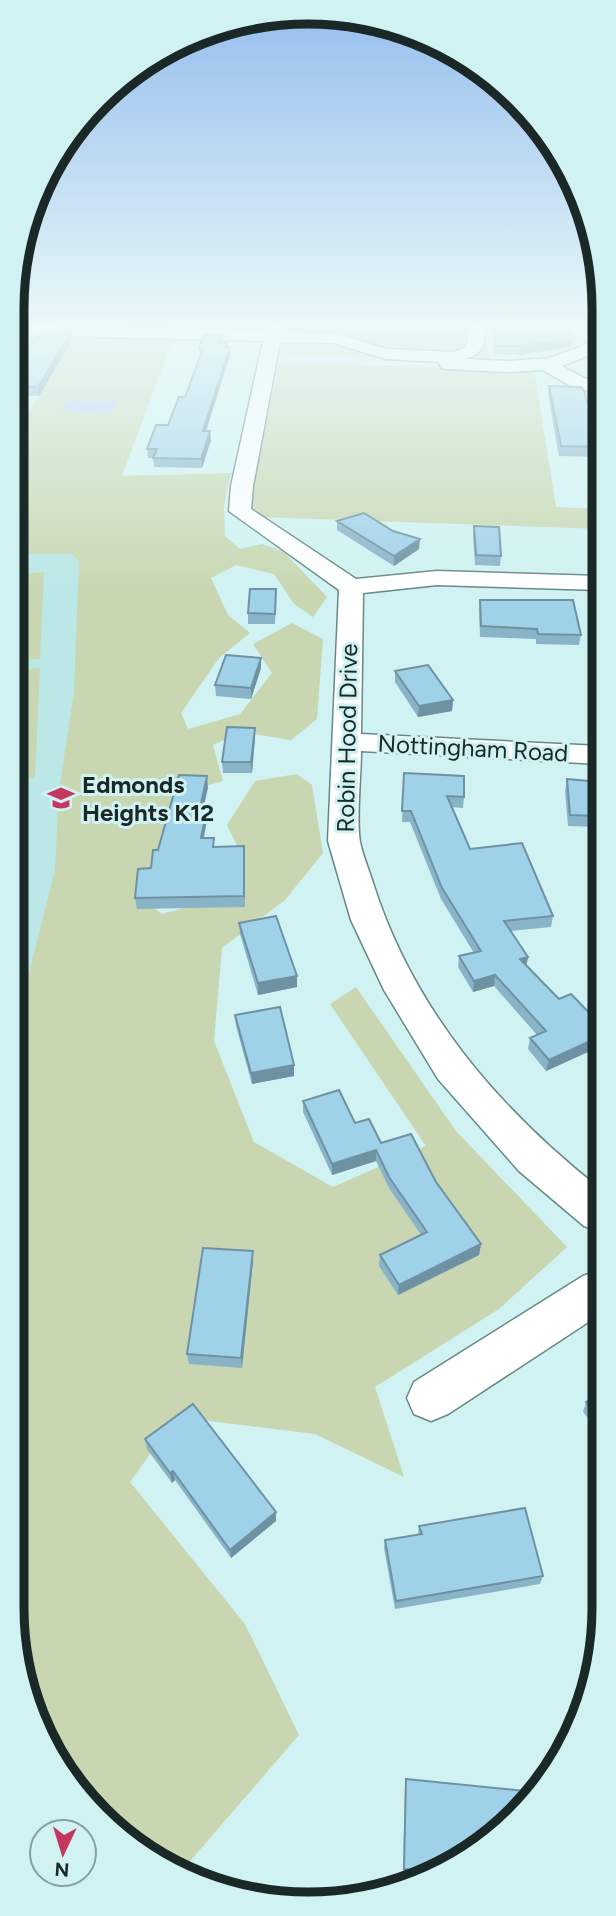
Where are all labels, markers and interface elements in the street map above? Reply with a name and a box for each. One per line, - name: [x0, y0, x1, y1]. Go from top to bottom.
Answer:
- street label: Robin Hood Drive: [331, 643, 363, 833]
- street label: Nottingham Road: [377, 729, 569, 767]
- place label: Edmonds Heights K12: [82, 770, 214, 827]
- school or university icon: Edmonds Heights K12: [46, 783, 76, 813]
- north arrow: [28, 1818, 98, 1888]
- text: N: [54, 1857, 70, 1881]

